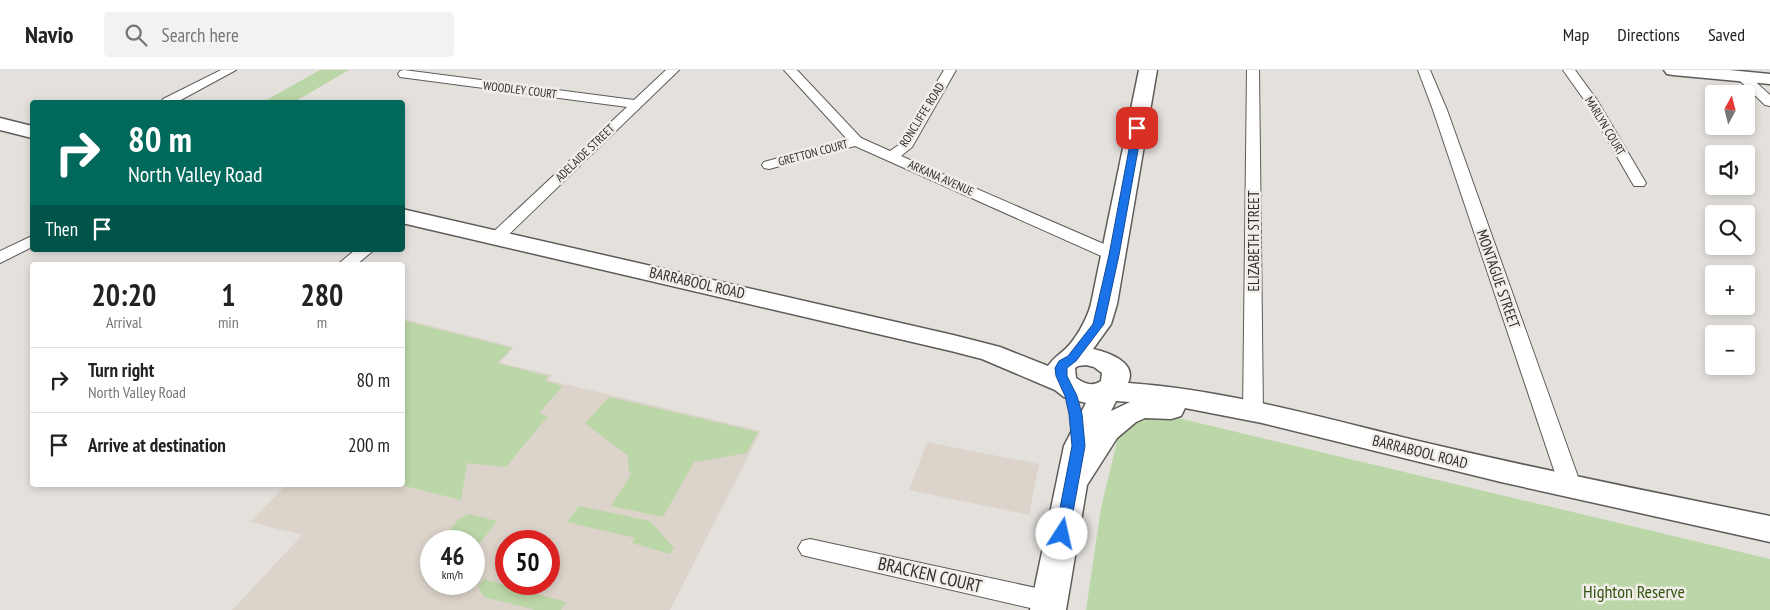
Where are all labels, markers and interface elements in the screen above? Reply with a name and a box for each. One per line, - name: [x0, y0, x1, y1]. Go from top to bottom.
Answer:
- search box: [104, 12, 454, 57]
- text: Navio: [25, 19, 74, 50]
- icon: search: [122, 21, 150, 49]
- text: Search here: [162, 23, 239, 47]
- text: Map: [1563, 23, 1589, 46]
- text: Directions: [1617, 23, 1680, 46]
- text: Saved: [1708, 23, 1745, 46]
- street label: WOODLEY COURT: [482, 78, 558, 102]
- street label: RONCLIFFE ROAD: [896, 80, 947, 150]
- north arrow: [1705, 85, 1755, 135]
- map controls: [1705, 85, 1755, 375]
- street label: MARLYN COURT: [1582, 94, 1629, 158]
- pin: [1116, 107, 1158, 149]
- icon: arrive: [1123, 114, 1151, 142]
- text: 80 m: [128, 116, 192, 162]
- icon: right: [45, 120, 110, 185]
- street label: ADELAIDE STREET: [552, 120, 618, 185]
- street label: GRETTON COURT: [776, 136, 850, 169]
- button: sound: [1705, 145, 1755, 195]
- street label: ARKANA AVENUE: [906, 156, 976, 199]
- text: North Valley Road: [128, 160, 263, 188]
- street label: ELIZABETH STREET: [1244, 190, 1263, 291]
- button: search: [1705, 205, 1755, 255]
- icon: arrive: [88, 215, 116, 243]
- text: Then: [45, 217, 78, 241]
- street label: MONTAGUE STREET: [1473, 227, 1524, 331]
- street label: BARRABOOL ROAD: [648, 262, 747, 303]
- button: +: [1705, 265, 1755, 315]
- text: 20:20: [92, 275, 156, 314]
- text: 1: [221, 275, 236, 314]
- text: 280: [300, 275, 343, 314]
- text: Arrival: [106, 312, 142, 332]
- text: min: [218, 312, 239, 332]
- text: m: [317, 312, 327, 332]
- button: −: [1705, 325, 1755, 375]
- text: Turn right: [88, 358, 154, 382]
- icon: right: [45, 366, 73, 394]
- text: 80 m: [357, 368, 390, 392]
- text: North Valley Road: [88, 382, 186, 402]
- icon: arrive: [45, 431, 73, 459]
- street label: BARRABOOL ROAD: [1371, 431, 1470, 473]
- text: Arrive at destination: [88, 433, 226, 457]
- text: 200 m: [348, 433, 390, 457]
- position arrow: [1035, 507, 1087, 559]
- speed limit sign: 50: [495, 530, 560, 595]
- text: 46: [441, 540, 464, 572]
- street label: BRACKEN COURT: [876, 551, 984, 598]
- text: km/h: [442, 567, 463, 582]
- park label: Highton Reserve: [1583, 580, 1685, 603]

